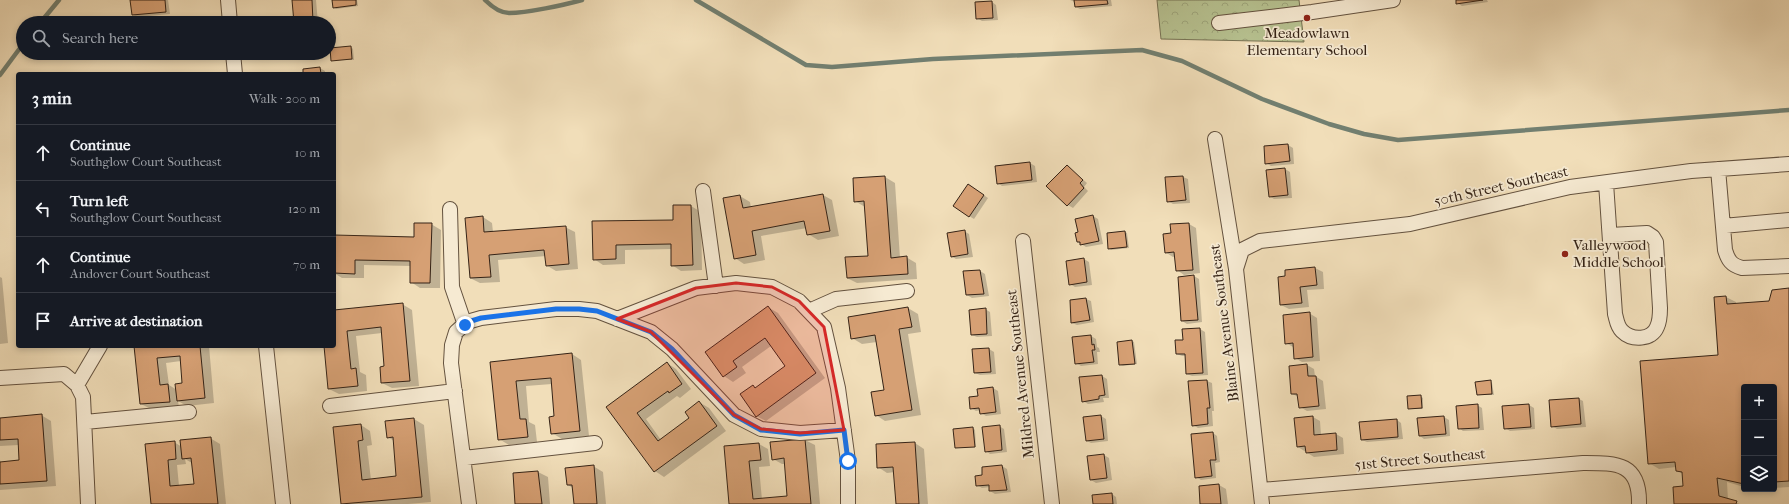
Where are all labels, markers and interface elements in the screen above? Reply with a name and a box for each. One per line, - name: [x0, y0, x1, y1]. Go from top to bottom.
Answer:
- marker: Meadowlawn Elementary School: [1302, 13, 1312, 23]
- search box: [16, 16, 336, 60]
- place label: Meadowlawn Elementary School: [1247, 24, 1367, 59]
- icon: search: [30, 27, 52, 49]
- text: Search here: [62, 29, 138, 47]
- text: 3 min: [32, 88, 72, 108]
- text: Walk · 200 m: [249, 91, 320, 106]
- text: Continue: [70, 136, 130, 154]
- icon: ahead: [32, 142, 54, 164]
- text: 10 m: [295, 145, 320, 160]
- text: Southglow Court Southeast: [70, 154, 222, 169]
- street label: 50th Street Southeast: [1432, 162, 1570, 210]
- text: Turn left: [70, 192, 128, 210]
- icon: left: [32, 198, 54, 220]
- text: 120 m: [288, 201, 320, 216]
- text: Southglow Court Southeast: [70, 210, 222, 225]
- place label: Valleywood Middle School: [1572, 236, 1664, 271]
- street label: Blaine Avenue Southeast: [1205, 242, 1243, 403]
- text: Continue: [70, 248, 130, 266]
- marker: Valleywood Middle School: [1560, 249, 1570, 259]
- icon: ahead: [32, 254, 54, 276]
- text: 70 m: [293, 257, 320, 272]
- text: Andover Court Southeast: [70, 266, 210, 281]
- street label: Mildred Avenue Southeast: [1002, 288, 1038, 459]
- icon: arrive: [32, 310, 54, 332]
- text: Arrive at destination: [70, 312, 202, 330]
- route end: [456, 316, 474, 334]
- map controls: [1741, 384, 1777, 492]
- button: +: [1741, 384, 1777, 420]
- button: −: [1741, 420, 1777, 456]
- street label: 51st Street Southeast: [1354, 444, 1487, 474]
- route start: [839, 452, 857, 470]
- button: layers: [1741, 456, 1777, 492]

